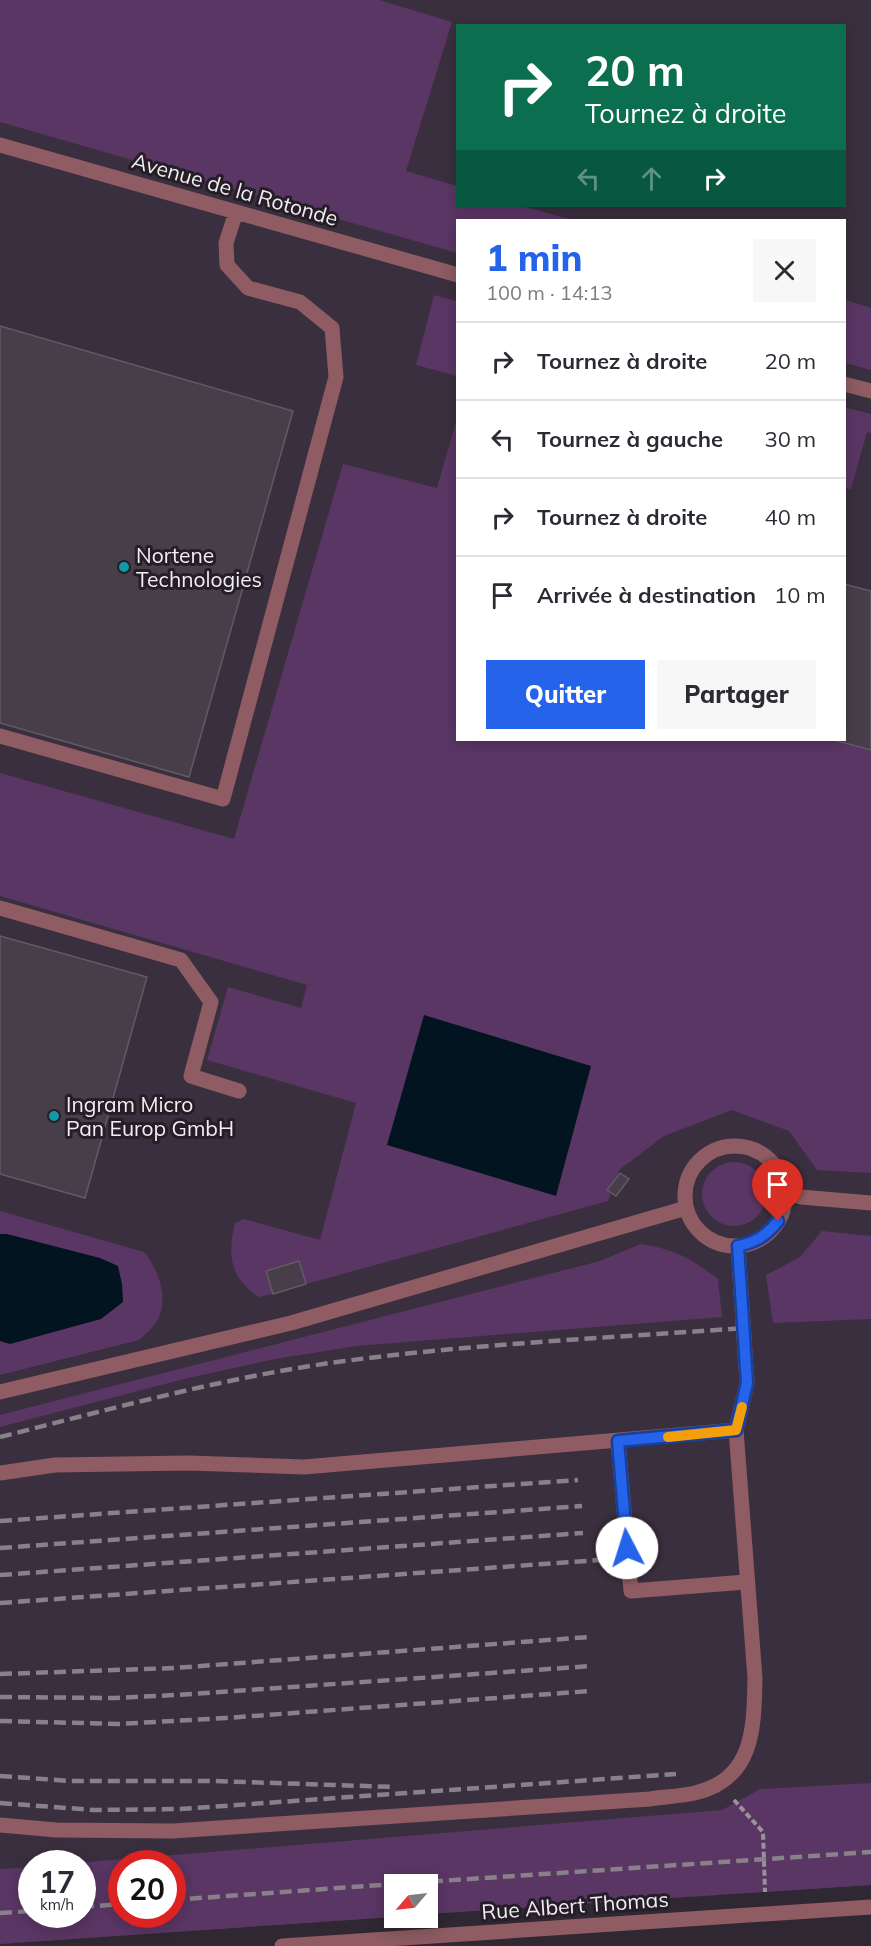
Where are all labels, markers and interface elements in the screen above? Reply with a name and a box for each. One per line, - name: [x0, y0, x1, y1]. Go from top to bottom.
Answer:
- text: 20 m: [585, 44, 685, 97]
- icon: right: [486, 48, 564, 126]
- text: Tournez à droite: [585, 96, 786, 130]
- street label: Avenue de la Rotonde: [129, 147, 341, 231]
- icon: left: [572, 162, 605, 195]
- icon: ahead: [635, 162, 668, 195]
- icon: right: [698, 162, 731, 195]
- text: 1 min: [486, 235, 582, 280]
- button: close: [753, 239, 816, 302]
- text: 100 m · 14:13: [486, 280, 612, 305]
- icon: right: [486, 345, 519, 378]
- text: Tournez à droite: [537, 347, 707, 375]
- text: 20 m: [765, 347, 816, 375]
- icon: left: [486, 423, 519, 456]
- text: Tournez à gauche: [537, 425, 723, 453]
- text: 30 m: [765, 425, 816, 453]
- icon: right: [486, 501, 519, 534]
- text: Tournez à droite: [537, 503, 707, 531]
- text: 40 m: [765, 503, 816, 531]
- place label: Nortene Technologies: [136, 542, 262, 592]
- marker: Nortene Technologies: [117, 560, 131, 574]
- icon: arrive: [486, 579, 519, 612]
- text: Arrivée à destination: [537, 581, 756, 609]
- text: 10 m: [774, 581, 826, 609]
- button: Quitter: [486, 660, 645, 729]
- button: Partager: [657, 660, 816, 729]
- place label: Ingram Micro Pan Europ GmbH: [66, 1091, 234, 1141]
- marker: Ingram Micro Pan Europ GmbH: [47, 1109, 61, 1123]
- pin: [752, 1159, 803, 1221]
- icon: arrive: [761, 1168, 794, 1201]
- position arrow: [595, 1516, 659, 1580]
- speed limit sign: 20: [108, 1850, 186, 1928]
- text: 17: [39, 1863, 75, 1901]
- north arrow: [384, 1874, 438, 1928]
- map controls: [384, 1874, 438, 1928]
- street label: Rue Albert Thomas: [481, 1885, 669, 1925]
- text: km/h: [40, 1895, 74, 1914]

